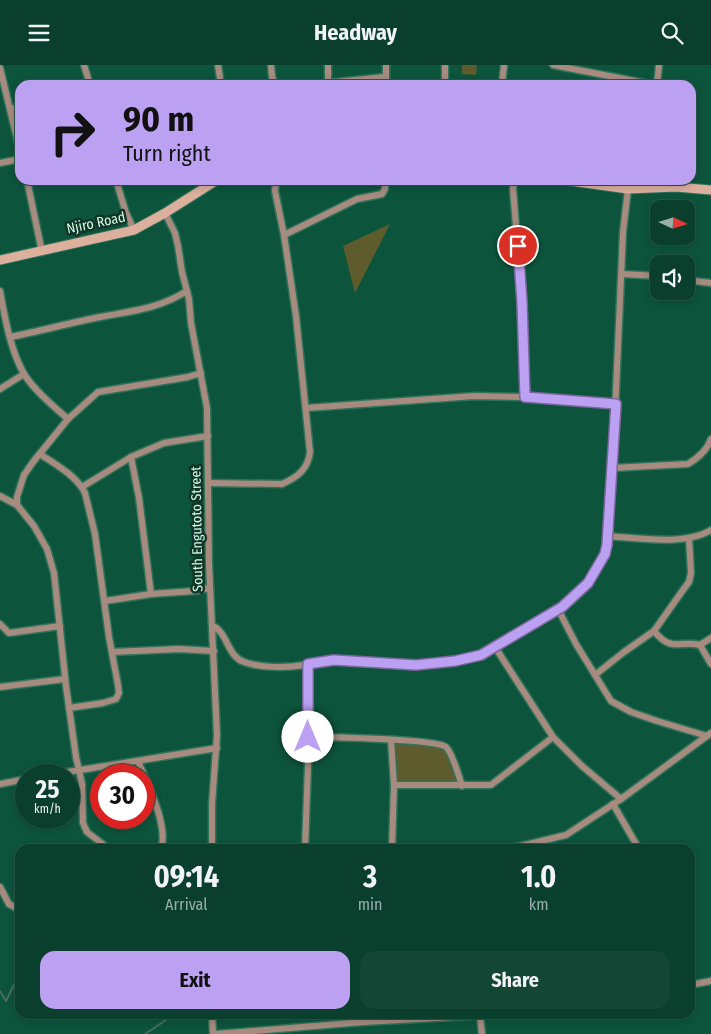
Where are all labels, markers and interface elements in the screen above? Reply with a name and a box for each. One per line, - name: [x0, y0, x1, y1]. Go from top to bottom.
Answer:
- icon: menu: [25, 19, 53, 47]
- text: Headway: [314, 19, 397, 46]
- icon: search: [658, 19, 686, 47]
- text: 90 m: [123, 98, 194, 140]
- icon: right: [40, 100, 105, 165]
- text: Turn right: [123, 140, 211, 167]
- north arrow: [650, 200, 695, 245]
- map controls: [650, 200, 695, 300]
- street label: Njiro Road: [65, 208, 127, 238]
- pin: [497, 225, 539, 267]
- icon: arrive: [504, 232, 532, 260]
- button: sound: [650, 255, 695, 300]
- street label: South Engutoto Street: [187, 466, 207, 592]
- position arrow: [281, 710, 333, 762]
- speed limit sign: 30: [90, 764, 155, 829]
- text: 25: [36, 775, 59, 805]
- text: km/h: [34, 802, 61, 816]
- text: 09:14: [154, 859, 219, 895]
- text: 3: [363, 859, 377, 895]
- text: 1.0: [521, 859, 556, 895]
- text: Arrival: [165, 895, 208, 914]
- text: min: [358, 895, 382, 914]
- text: km: [529, 895, 549, 914]
- button: Exit: [40, 951, 350, 1009]
- button: Share: [360, 951, 670, 1009]

